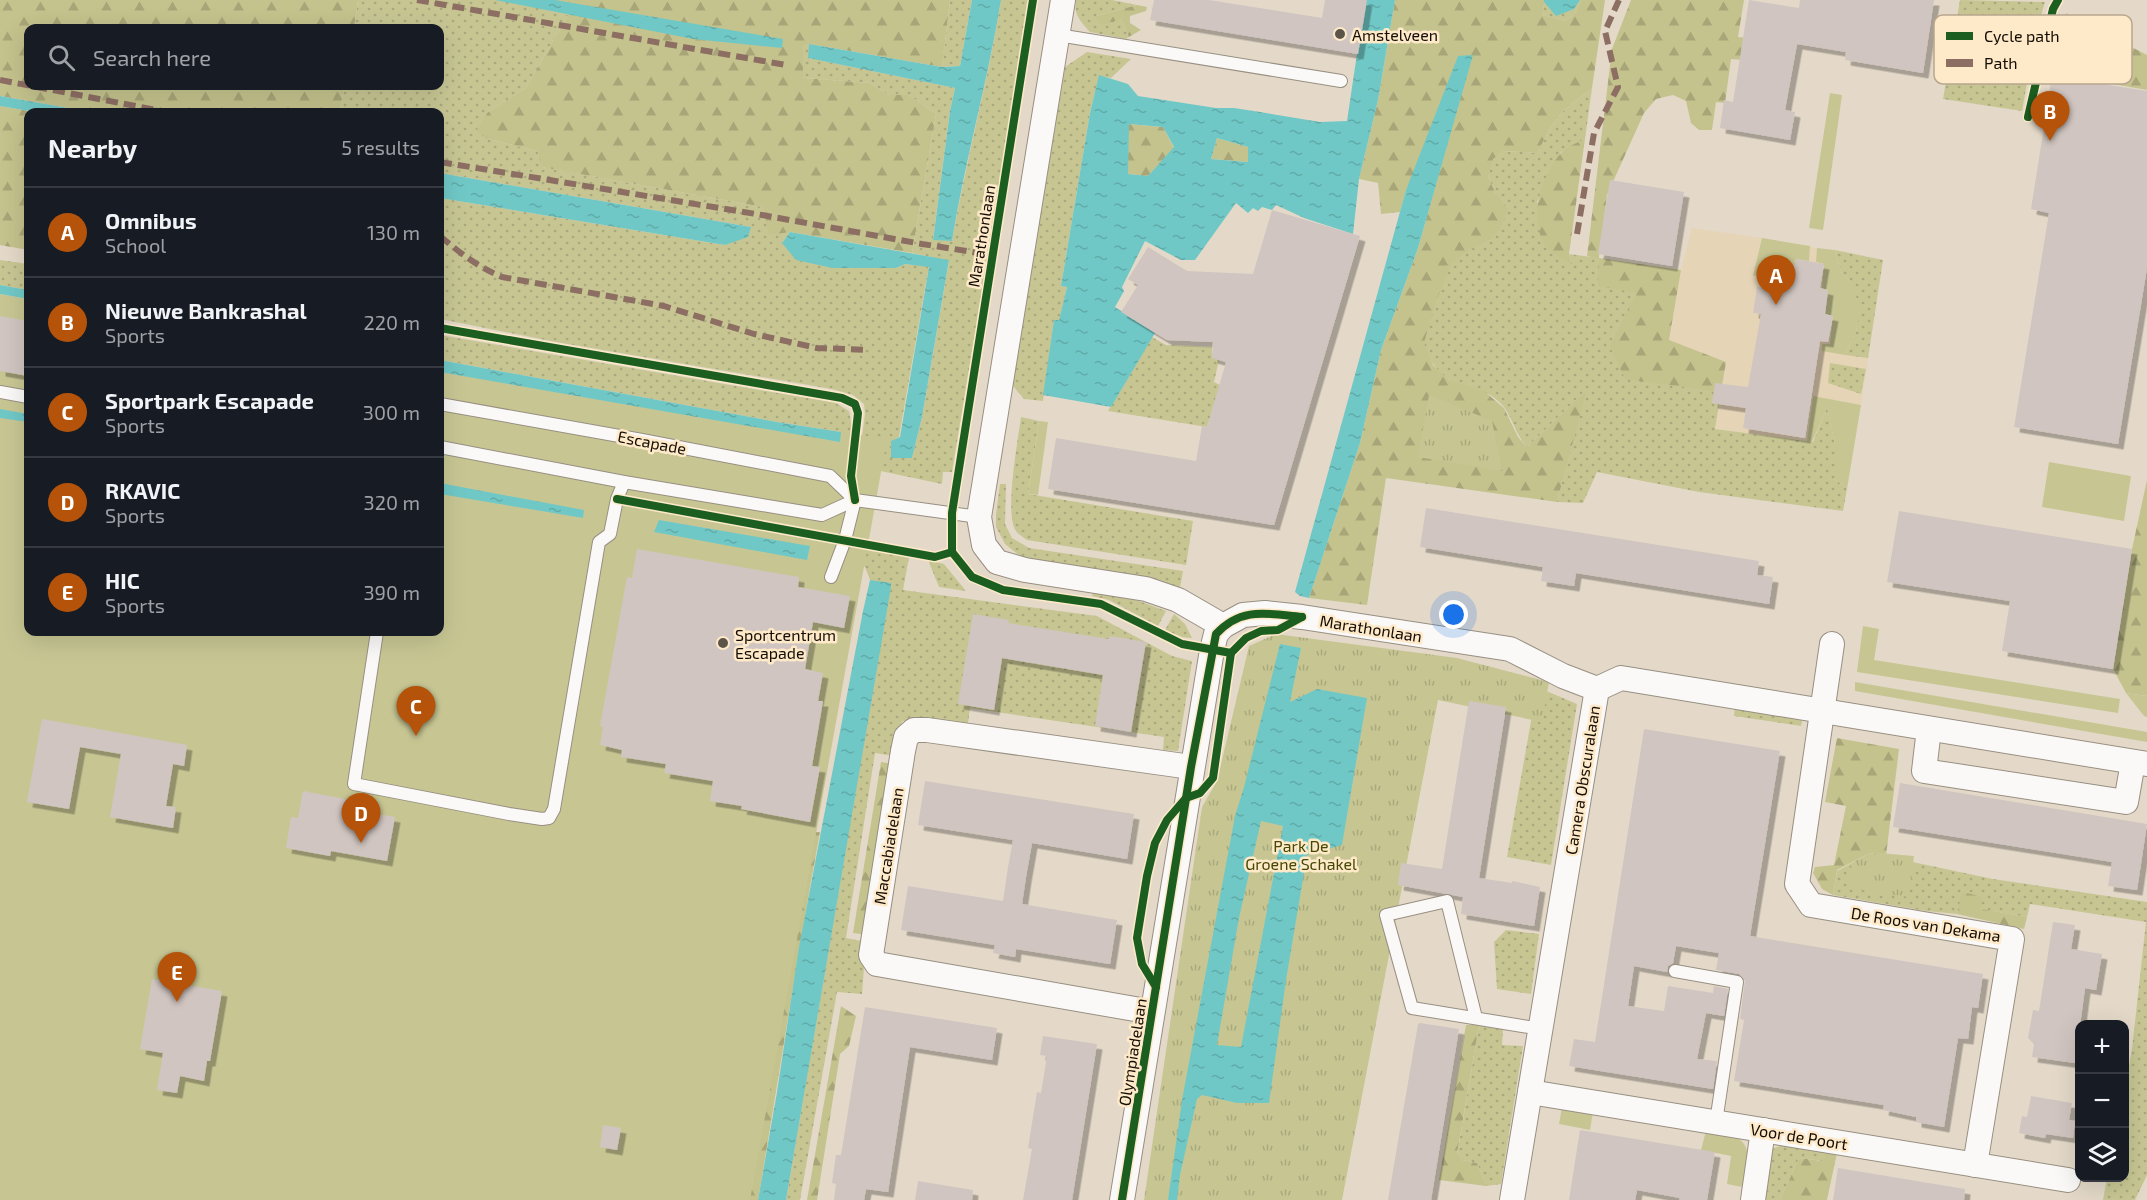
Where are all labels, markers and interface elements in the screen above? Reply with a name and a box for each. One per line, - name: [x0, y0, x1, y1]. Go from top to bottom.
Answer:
- legend: [1934, 15, 2132, 84]
- search box: [24, 24, 444, 90]
- place label: Amstelveen: [1352, 25, 1438, 44]
- text: Cycle path: [1984, 26, 2060, 45]
- marker: Amstelveen: [1333, 27, 1347, 41]
- icon: search: [45, 41, 78, 74]
- text: Search here: [93, 44, 211, 70]
- text: Path: [1984, 53, 2018, 72]
- pin: B: [2030, 92, 2070, 141]
- text: Nearby: [48, 132, 137, 163]
- text: 5 results: [341, 135, 420, 159]
- street label: Marathonlaan: [964, 183, 998, 289]
- text: Omnibus: [105, 207, 197, 233]
- text: A: [61, 220, 74, 244]
- text: 130 m: [367, 220, 420, 244]
- text: School: [105, 233, 166, 257]
- pin: A: [1756, 256, 1796, 305]
- text: Nieuwe Bankrashal: [105, 297, 307, 323]
- text: B: [61, 310, 74, 334]
- text: 220 m: [363, 310, 420, 334]
- text: Sports: [105, 323, 165, 347]
- text: Sportpark Escapade: [105, 387, 314, 413]
- text: C: [62, 400, 73, 424]
- text: 300 m: [363, 400, 420, 424]
- text: Sports: [105, 413, 165, 437]
- street label: Escapade: [616, 426, 688, 458]
- text: RKAVIC: [105, 477, 180, 503]
- text: D: [61, 490, 74, 514]
- text: 320 m: [364, 490, 420, 514]
- text: Sports: [105, 503, 165, 527]
- text: HIC: [105, 567, 140, 593]
- text: E: [62, 580, 73, 604]
- text: 390 m: [363, 580, 420, 604]
- text: Sports: [105, 593, 165, 617]
- your location: [1439, 600, 1468, 629]
- street label: Marathonlaan: [1318, 611, 1424, 645]
- place label: Sportcentrum Escapade: [735, 625, 836, 662]
- marker: Sportcentrum Escapade: [716, 636, 730, 650]
- pin: C: [396, 686, 436, 736]
- street label: Camera Obscuralaan: [1561, 704, 1603, 856]
- street label: Maccabiadelaan: [869, 786, 907, 906]
- pin: D: [342, 794, 380, 843]
- park label: Park De Groene Schakel: [1245, 836, 1357, 873]
- street label: De Roos van Dekama: [1850, 903, 2002, 945]
- pin: E: [158, 952, 196, 1002]
- street label: Olympiadelaan: [1114, 997, 1150, 1107]
- map controls: [2075, 1020, 2129, 1182]
- button: +: [2075, 1020, 2129, 1074]
- button: −: [2075, 1074, 2129, 1128]
- street label: Voor de Poort: [1749, 1119, 1849, 1153]
- button: layers: [2075, 1128, 2129, 1182]

